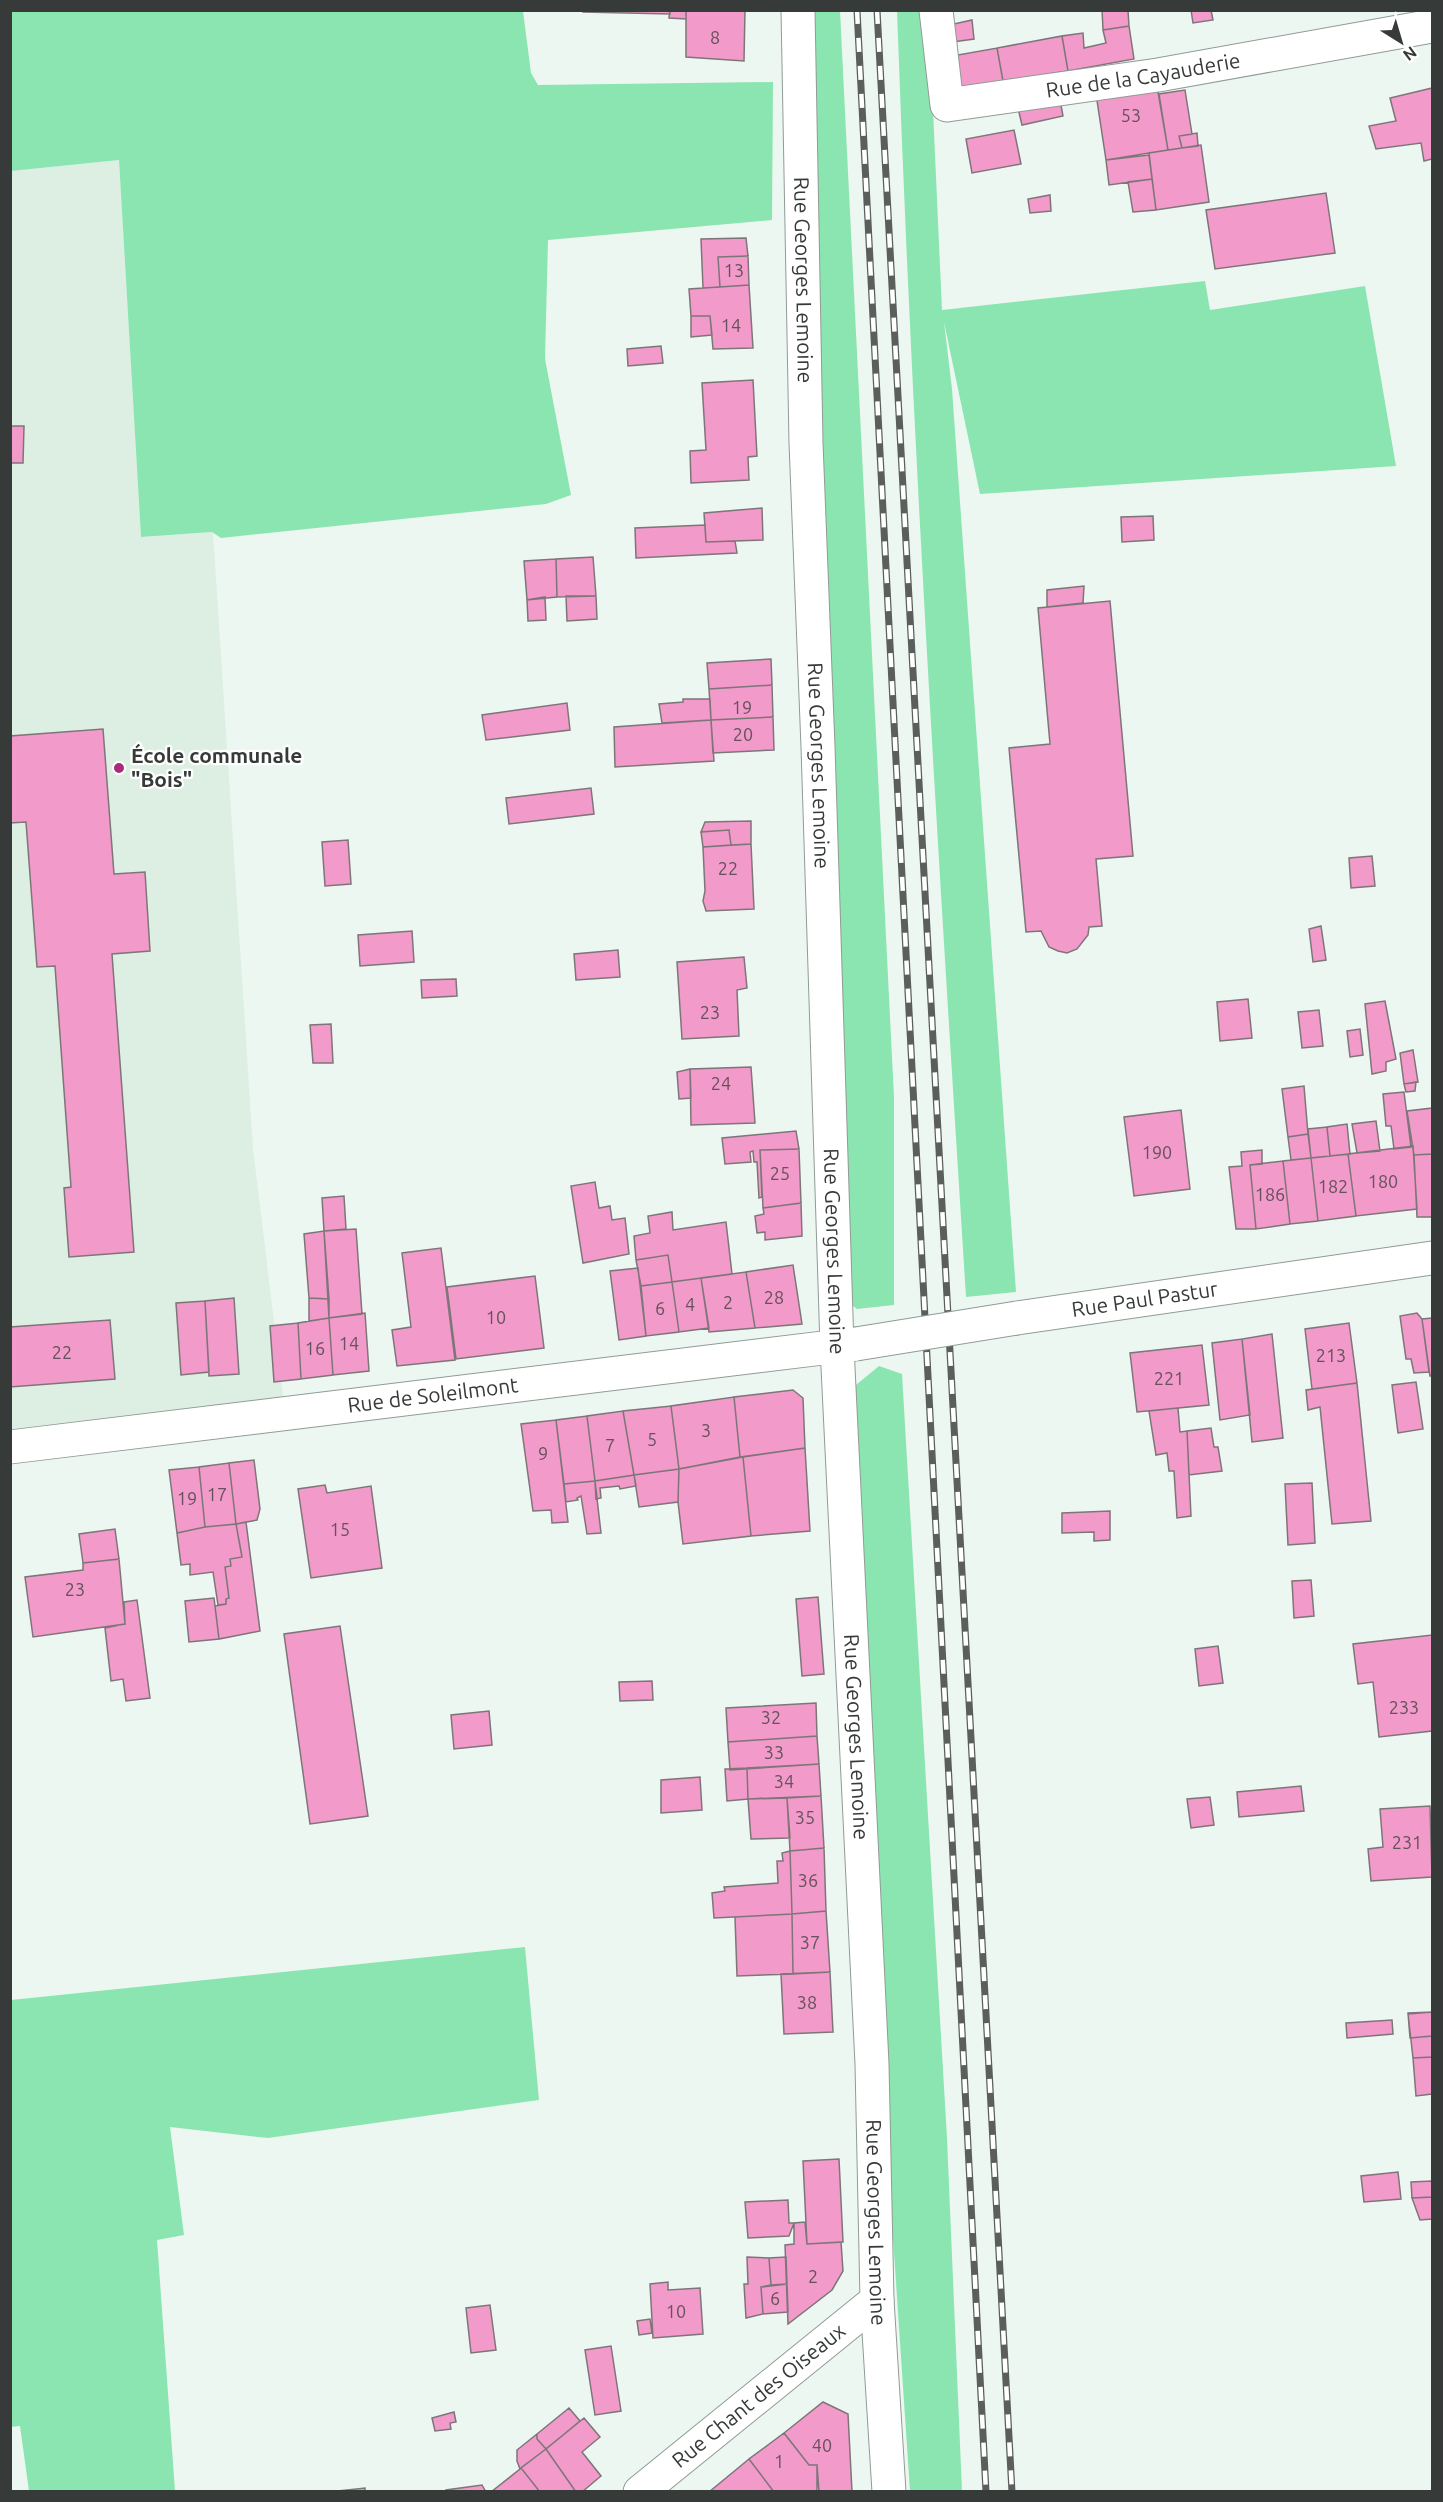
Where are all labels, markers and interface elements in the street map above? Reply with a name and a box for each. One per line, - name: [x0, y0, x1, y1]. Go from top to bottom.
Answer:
- north arrow: [1371, 12, 1431, 72]
- house number: 8: [710, 27, 720, 47]
- text: N: [1400, 43, 1420, 65]
- street label: Rue de la Cayauderie: [1044, 48, 1242, 102]
- house number: 53: [1121, 105, 1141, 125]
- street label: Rue Georges Lemoine: [790, 177, 818, 383]
- house number: 13: [724, 260, 744, 280]
- house number: 14: [721, 315, 741, 335]
- street label: Rue Georges Lemoine: [804, 662, 835, 869]
- house number: 19: [732, 697, 752, 717]
- house number: 20: [733, 724, 753, 744]
- place label: École communale "Bois": [131, 743, 302, 791]
- marker: École communale "Bois": [112, 761, 126, 775]
- house number: 22: [718, 858, 738, 878]
- house number: 23: [700, 1002, 720, 1022]
- house number: 24: [711, 1073, 731, 1093]
- house number: 190: [1142, 1142, 1172, 1162]
- street label: Rue Georges Lemoine: [820, 1148, 850, 1355]
- house number: 25: [770, 1163, 790, 1183]
- house number: 180: [1368, 1171, 1398, 1191]
- house number: 182: [1318, 1176, 1348, 1196]
- house number: 186: [1255, 1184, 1285, 1204]
- street label: Rue Paul Pastur: [1070, 1276, 1219, 1321]
- house number: 28: [764, 1287, 784, 1307]
- house number: 2: [723, 1292, 733, 1312]
- house number: 4: [685, 1294, 695, 1314]
- house number: 6: [655, 1298, 665, 1318]
- house number: 10: [486, 1307, 506, 1327]
- house number: 14: [339, 1333, 359, 1353]
- house number: 16: [305, 1338, 325, 1358]
- house number: 22: [52, 1342, 72, 1362]
- house number: 213: [1316, 1345, 1346, 1365]
- house number: 221: [1154, 1368, 1184, 1388]
- street label: Rue de Soleilmont: [346, 1372, 520, 1417]
- house number: 3: [701, 1420, 711, 1440]
- house number: 5: [647, 1429, 657, 1449]
- house number: 7: [605, 1435, 615, 1455]
- house number: 9: [538, 1443, 548, 1463]
- house number: 17: [207, 1484, 227, 1504]
- house number: 19: [177, 1488, 197, 1508]
- house number: 15: [330, 1519, 350, 1539]
- house number: 23: [65, 1579, 85, 1599]
- street label: Rue Georges Lemoine: [840, 1633, 874, 1840]
- house number: 233: [1389, 1697, 1419, 1717]
- house number: 32: [761, 1707, 781, 1727]
- house number: 33: [764, 1742, 784, 1762]
- house number: 34: [774, 1771, 794, 1791]
- house number: 35: [795, 1807, 815, 1827]
- house number: 231: [1392, 1832, 1422, 1852]
- house number: 36: [798, 1870, 818, 1890]
- house number: 37: [800, 1932, 820, 1952]
- house number: 38: [797, 1992, 817, 2012]
- street label: Rue Georges Lemoine: [862, 2119, 892, 2326]
- house number: 2: [808, 2266, 818, 2286]
- house number: 6: [770, 2288, 780, 2308]
- house number: 10: [666, 2301, 686, 2321]
- street label: Rue Chant des Oiseaux: [667, 2317, 850, 2472]
- house number: 40: [812, 2435, 832, 2455]
- house number: 1: [774, 2451, 784, 2471]

